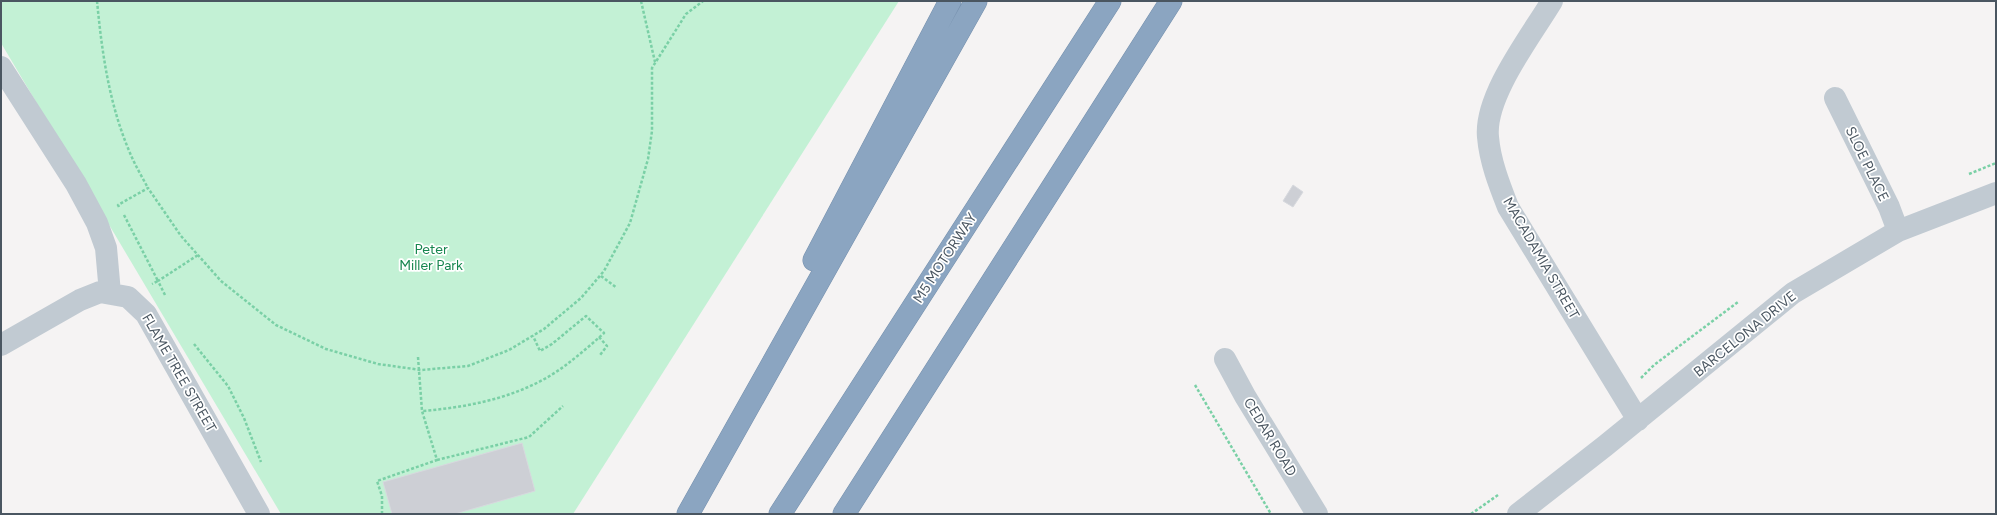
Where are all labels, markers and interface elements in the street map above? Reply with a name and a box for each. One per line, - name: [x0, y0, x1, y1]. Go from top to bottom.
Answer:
- street label: SLOE PLACE: [1842, 124, 1892, 204]
- street label: MACADAMIA STREET: [1499, 194, 1583, 322]
- street label: M5 MOTORWAY: [910, 209, 981, 306]
- park label: Peter Miller Park: [399, 241, 463, 274]
- street label: BARCELONA DRIVE: [1690, 287, 1800, 381]
- street label: FLAME TREE STREET: [138, 311, 220, 435]
- street label: CEDAR ROAD: [1240, 395, 1300, 479]

